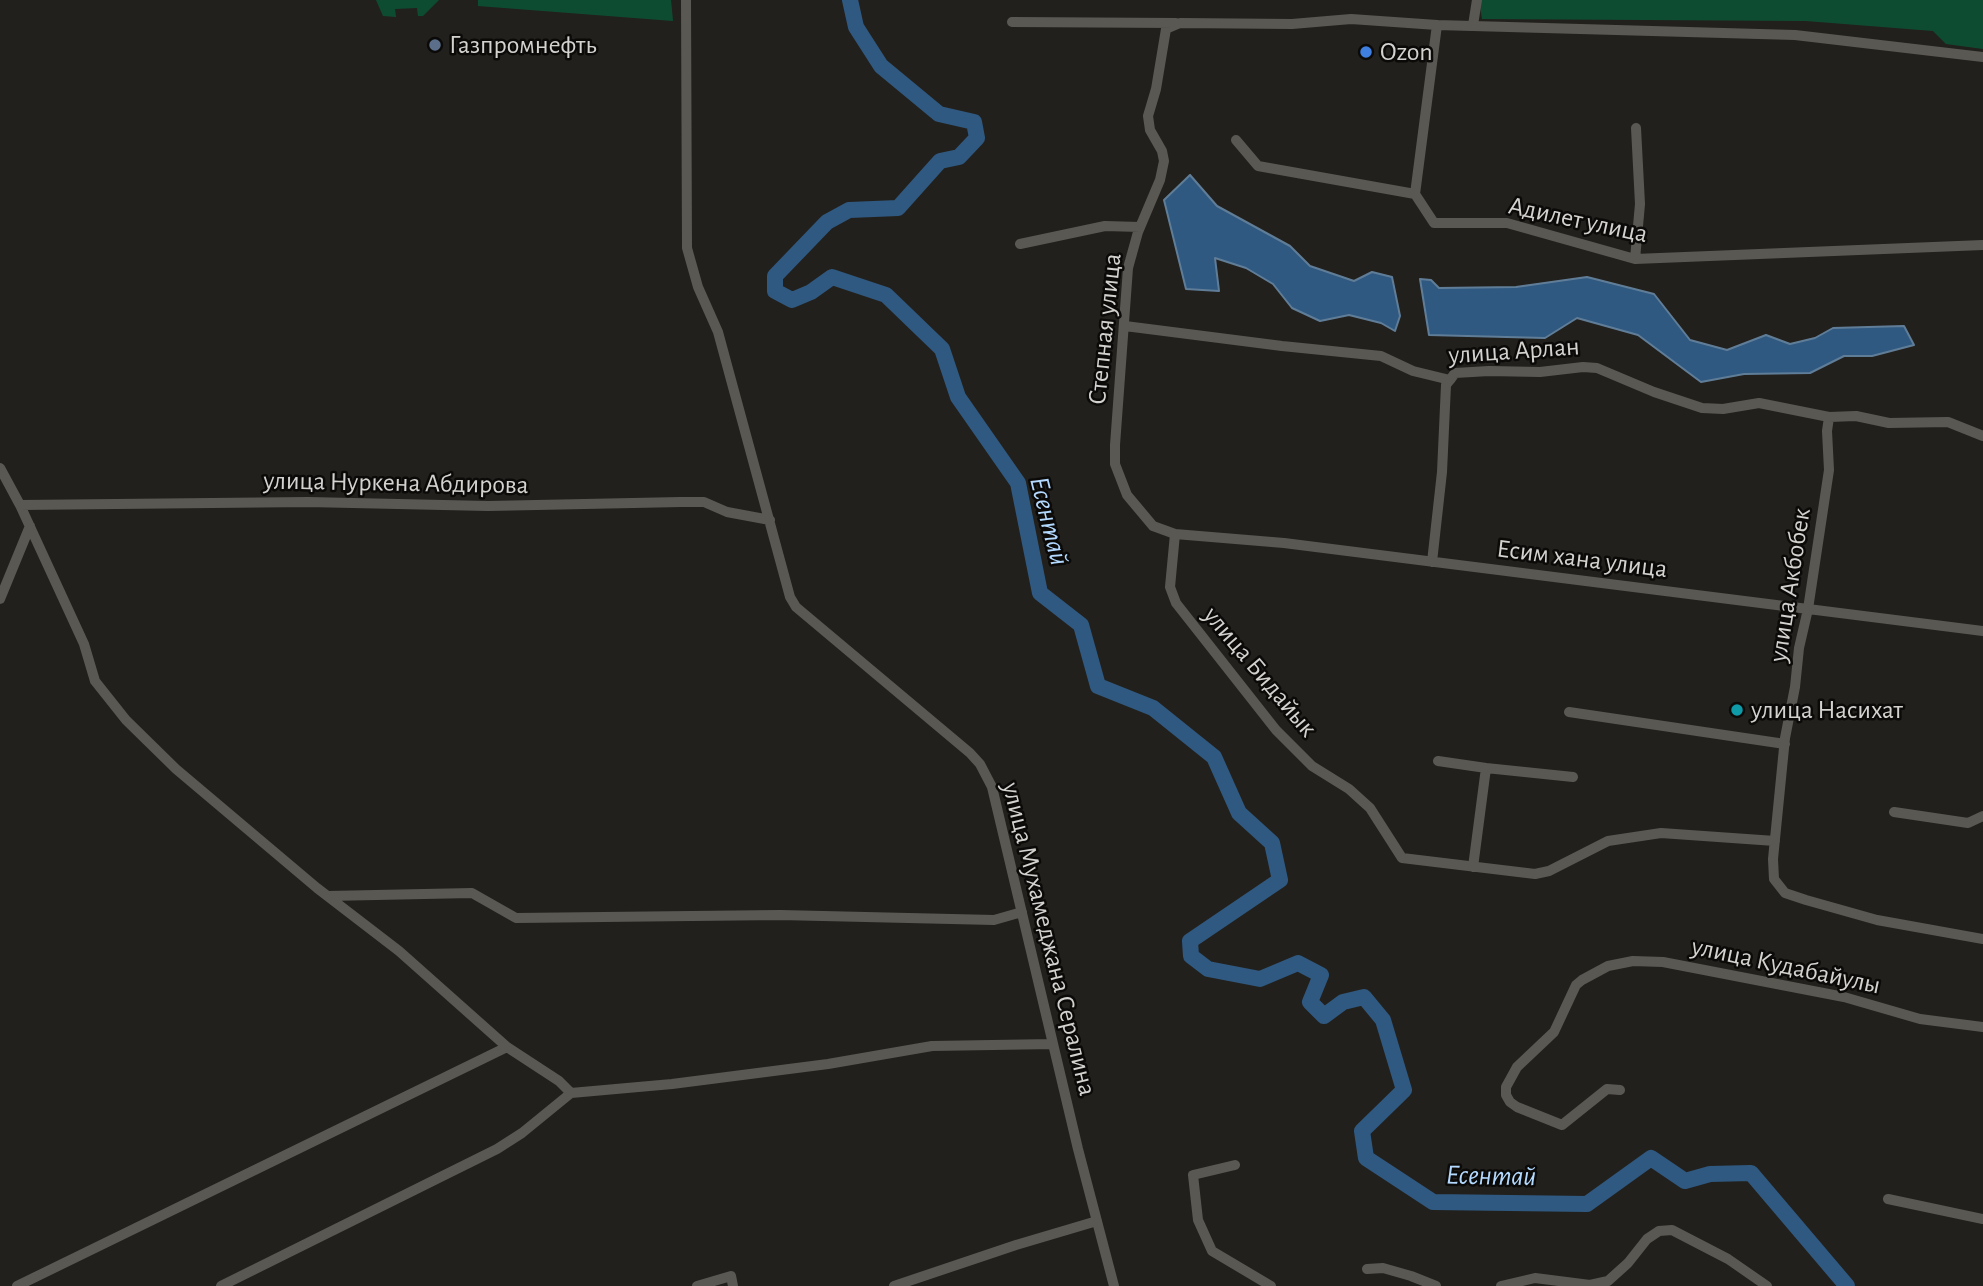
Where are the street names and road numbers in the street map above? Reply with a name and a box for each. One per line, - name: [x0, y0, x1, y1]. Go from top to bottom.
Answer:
- street label: Адилет улица: [1506, 190, 1650, 250]
- street label: Степная улица: [1082, 252, 1128, 406]
- street label: улица Арлан: [1447, 331, 1581, 371]
- street label: улица Нуркена Абдирова: [263, 465, 529, 501]
- street label: улица Акбобек: [1762, 506, 1818, 664]
- street label: Есим хана улица: [1495, 533, 1669, 585]
- street label: улица Бидайык: [1196, 600, 1324, 744]
- street label: улица Мухамеджана Сералина: [995, 779, 1103, 1099]
- street label: улица Кудабайулы: [1689, 931, 1883, 1001]

